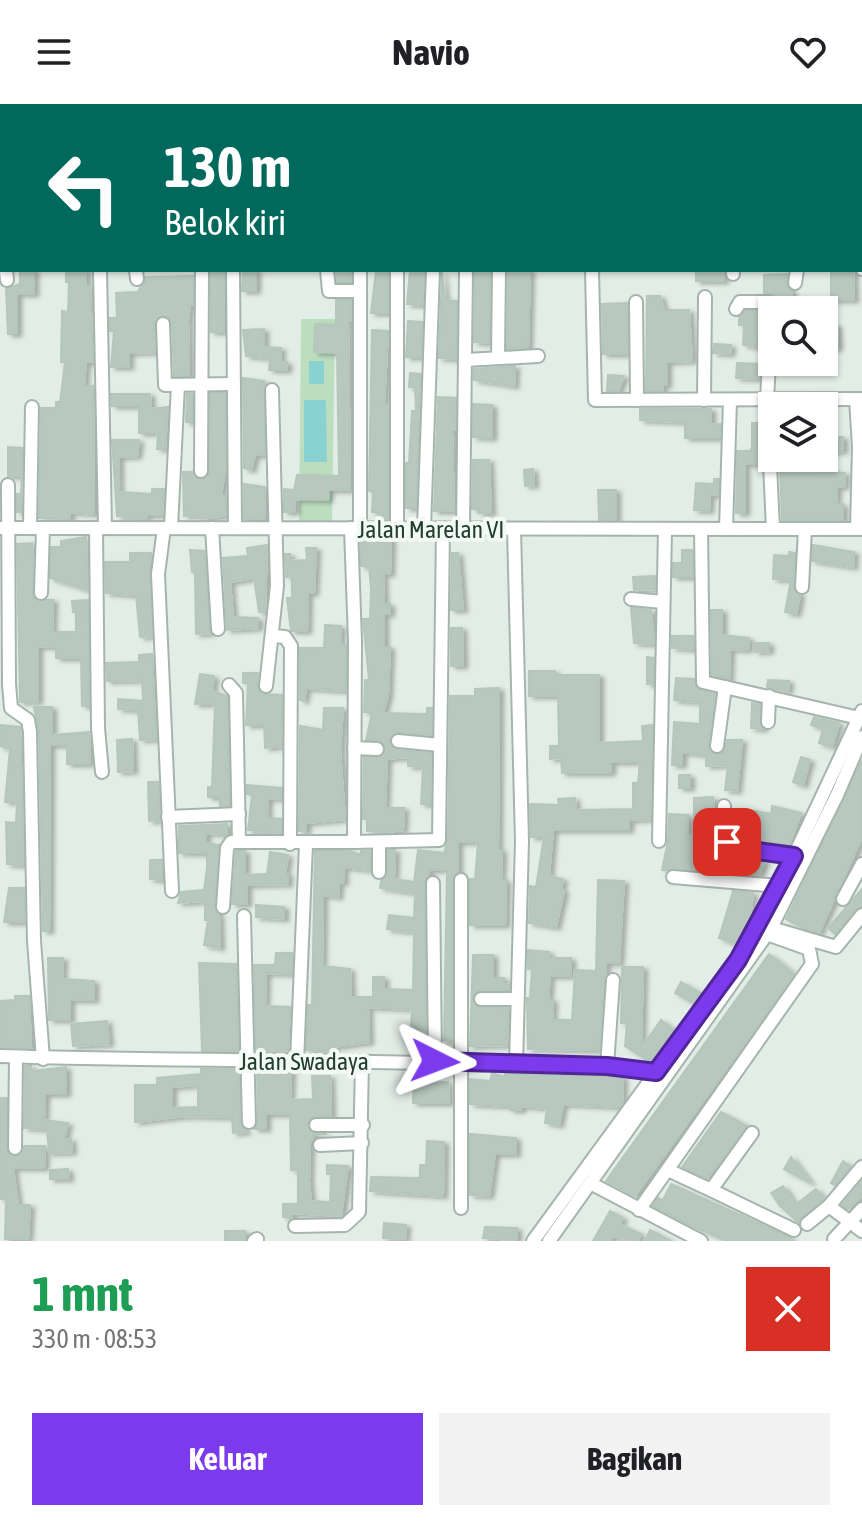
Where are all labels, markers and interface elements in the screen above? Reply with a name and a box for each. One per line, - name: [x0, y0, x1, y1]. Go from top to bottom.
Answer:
- icon: menu: [32, 30, 76, 74]
- icon: heart: [786, 30, 830, 74]
- text: Navio: [392, 31, 470, 73]
- text: 130 m: [164, 135, 291, 199]
- icon: left: [32, 136, 136, 240]
- text: Belok kiri: [164, 201, 286, 243]
- map controls: [758, 296, 838, 472]
- button: search: [758, 296, 838, 376]
- button: layers: [758, 392, 838, 472]
- street label: Jalan Marelan VI: [358, 516, 504, 543]
- pin: [693, 808, 761, 876]
- icon: arrive: [705, 820, 749, 864]
- position arrow: [393, 1019, 477, 1103]
- street label: Jalan Swadaya: [239, 1048, 369, 1075]
- text: 1 mnt: [32, 1266, 133, 1321]
- button: close: [746, 1267, 830, 1351]
- text: 330 m · 08:53: [32, 1324, 157, 1354]
- button: Keluar: [32, 1413, 423, 1505]
- button: Bagikan: [439, 1413, 830, 1505]

